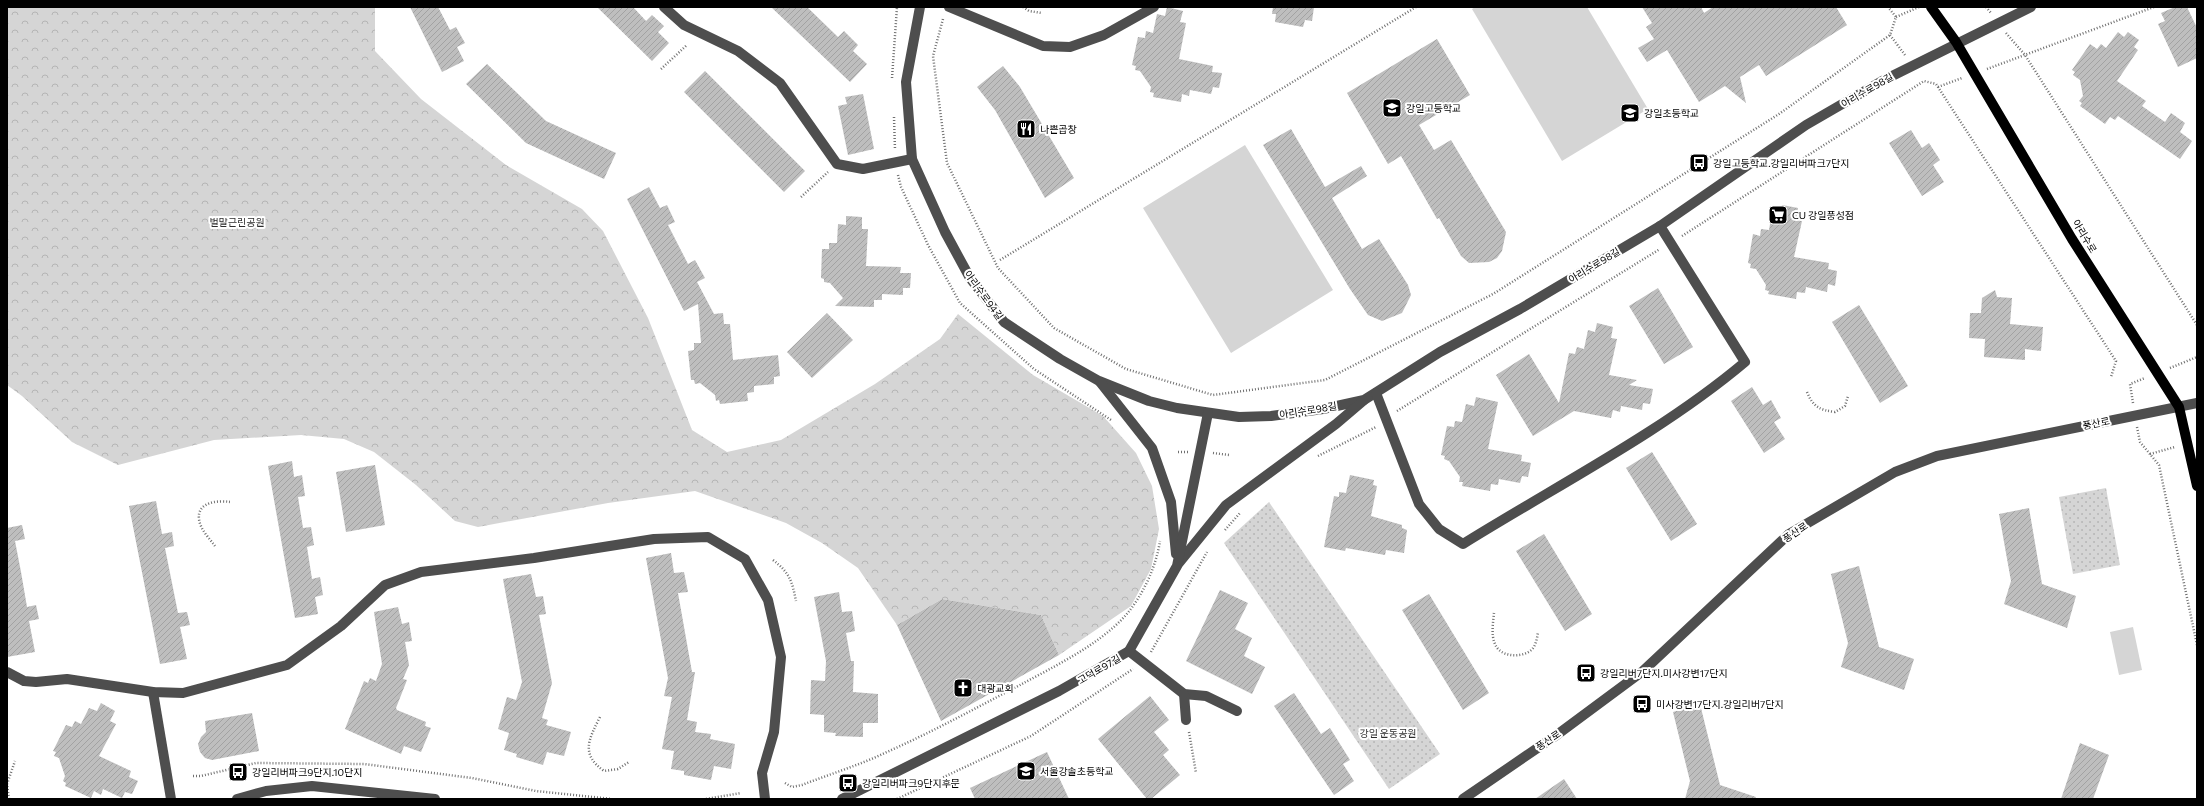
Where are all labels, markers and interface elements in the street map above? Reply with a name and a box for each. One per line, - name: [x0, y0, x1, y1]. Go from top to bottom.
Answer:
- street label: 아리수로98길: [1839, 70, 1895, 110]
- school or university icon: 강일고등학교: [1381, 97, 1403, 119]
- place label: 강일고등학교: [1406, 102, 1461, 114]
- school or university icon: 강일초등학교: [1619, 102, 1641, 124]
- place label: 강일초등학교: [1644, 107, 1699, 119]
- restaurant icon: 나쁜곱창: [1015, 118, 1037, 140]
- place label: 나쁜곱창: [1040, 123, 1077, 135]
- bus stop icon: 강일고등학교.강일리버파크7단지: [1688, 152, 1710, 174]
- place label: 강일고등학교.강일리버파크7단지: [1713, 157, 1849, 169]
- supermarket icon: CU 강일풍성점: [1767, 204, 1789, 226]
- place label: CU 강일풍성점: [1792, 209, 1854, 221]
- park label: 벌말근린공원: [209, 216, 265, 228]
- street label: 아리수로: [2070, 217, 2100, 255]
- street label: 아리수로98길: [1566, 245, 1622, 285]
- street label: 아리수로94길: [962, 268, 1006, 322]
- street label: 아리수로98길: [1278, 400, 1338, 420]
- street label: 풍산로: [2081, 414, 2111, 432]
- street label: 풍산로: [1780, 519, 1810, 545]
- street label: 고덕로97길: [1075, 652, 1123, 686]
- bus stop icon: 강일리버7단지.미사강변17단지: [1575, 662, 1597, 684]
- place label: 강일리버7단지.미사강변17단지: [1600, 667, 1728, 679]
- church icon: 대광교회: [952, 677, 974, 699]
- place label: 대광교회: [977, 682, 1014, 694]
- bus stop icon: 미사강변17단지.강일리버7단지: [1631, 693, 1653, 715]
- place label: 미사강변17단지.강일리버7단지: [1656, 698, 1784, 710]
- park label: 강일 운동공원: [1359, 727, 1417, 739]
- street label: 풍산로: [1533, 727, 1563, 753]
- school or university icon: 서울강솔초등학교: [1015, 760, 1037, 782]
- bus stop icon: 강일리버파크9단지.10단지: [227, 761, 249, 783]
- place label: 서울강솔초등학교: [1040, 765, 1114, 777]
- place label: 강일리버파크9단지.10단지: [252, 766, 362, 778]
- bus stop icon: 강일리버파크9단지후문: [837, 772, 859, 794]
- place label: 강일리버파크9단지후문: [862, 777, 960, 789]

